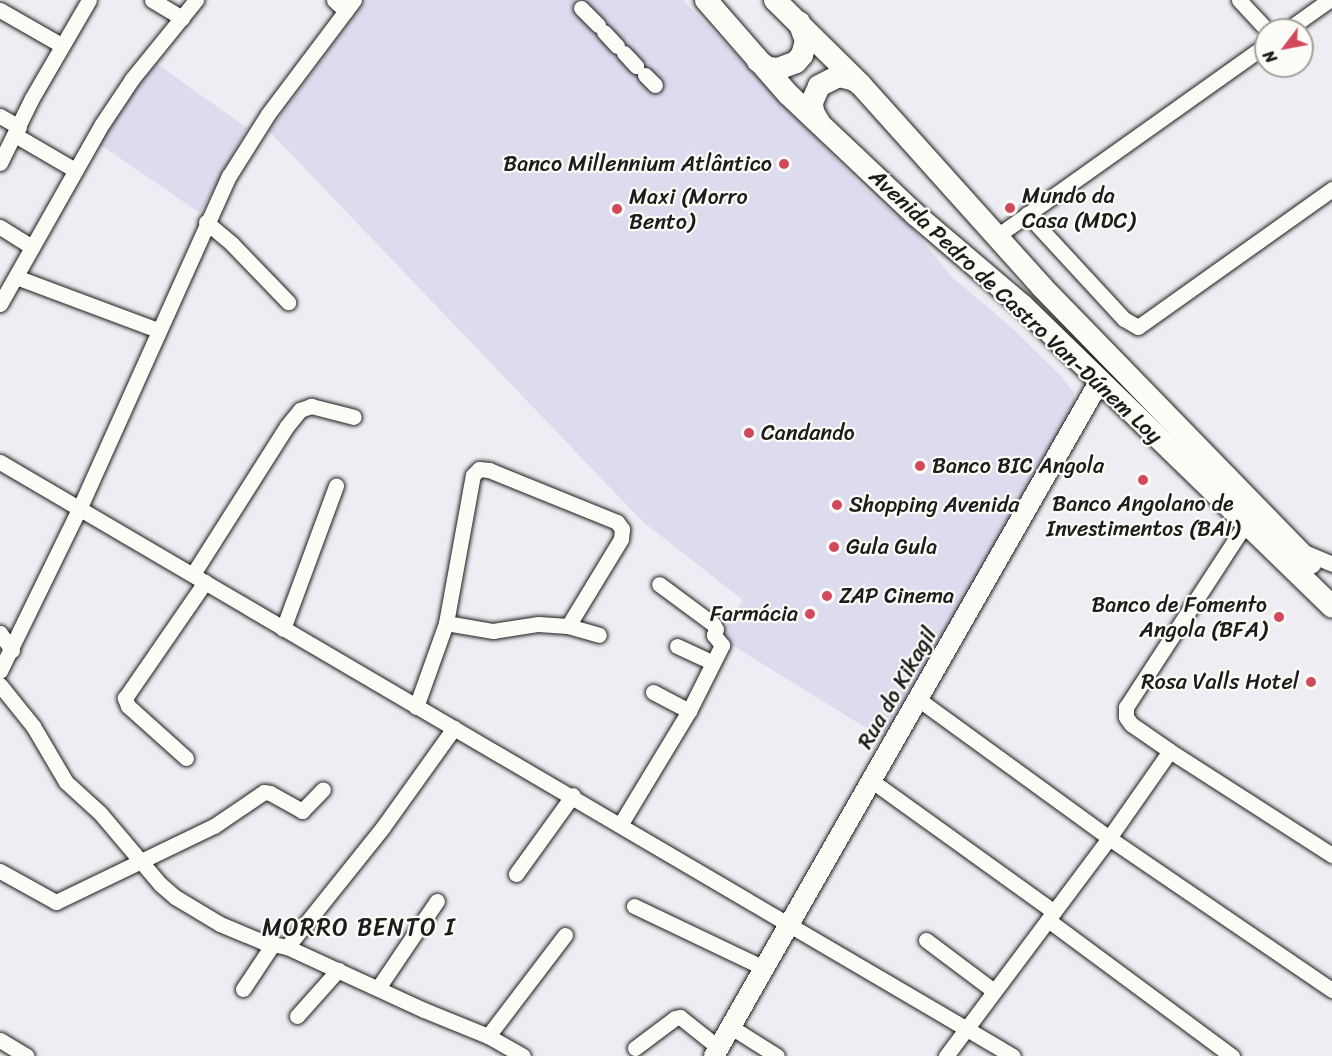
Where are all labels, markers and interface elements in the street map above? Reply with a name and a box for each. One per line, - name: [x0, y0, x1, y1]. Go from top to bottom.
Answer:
- north arrow: [1254, 18, 1314, 78]
- text: N: [1255, 44, 1285, 69]
- place label: Banco Millennium Atlântico: [504, 151, 772, 177]
- marker: Banco Millennium Atlântico: [777, 157, 791, 171]
- street label: Avenida Pedro de Castro Van-Dúnem Loy: [864, 163, 1168, 449]
- place label: Mundo da Casa (MDC): [1022, 182, 1133, 234]
- place label: Maxi (Morro Bento): [629, 183, 747, 234]
- marker: Mundo da Casa (MDC): [1003, 201, 1017, 215]
- marker: Maxi (Morro Bento): [610, 202, 624, 216]
- place label: Candando: [761, 420, 855, 446]
- marker: Candando: [742, 426, 756, 440]
- place label: Banco BIC Angola: [932, 453, 1105, 479]
- marker: Banco BIC Angola: [913, 459, 927, 473]
- marker: Banco Angolano de Investimentos (BAI): [1136, 473, 1150, 487]
- place label: Banco Angolano de Investimentos (BAI): [1046, 490, 1240, 542]
- place label: Shopping Avenida: [849, 492, 1020, 518]
- marker: Shopping Avenida: [830, 498, 844, 512]
- place label: Gula Gula: [846, 534, 937, 560]
- marker: Gula Gula: [827, 540, 841, 554]
- place label: ZAP Cinema: [839, 583, 955, 609]
- marker: ZAP Cinema: [820, 589, 834, 603]
- place label: Banco de Fomento Angola (BFA): [1091, 591, 1267, 642]
- place label: Farmácia: [710, 601, 798, 627]
- marker: Farmácia: [803, 607, 817, 621]
- marker: Banco de Fomento Angola (BFA): [1272, 610, 1286, 624]
- street label: Rua do Kikagil: [852, 622, 942, 754]
- place label: Rosa Valls Hotel: [1144, 669, 1299, 695]
- marker: Rosa Valls Hotel: [1304, 675, 1318, 689]
- district label: MORRO BENTO I: [263, 914, 455, 942]

